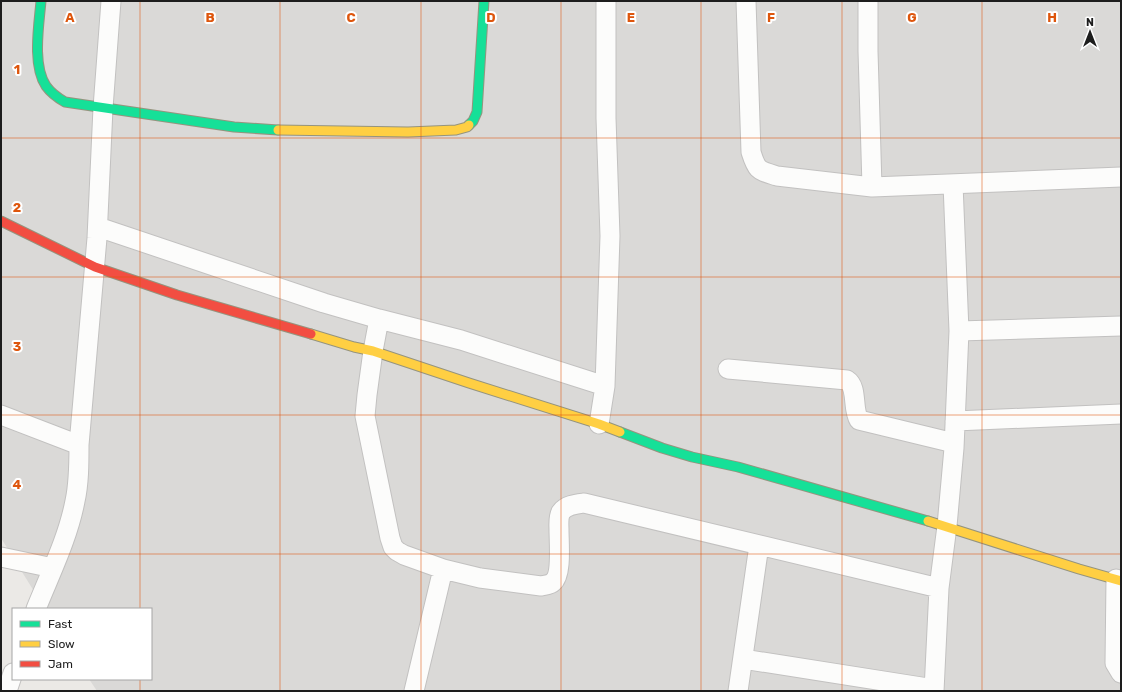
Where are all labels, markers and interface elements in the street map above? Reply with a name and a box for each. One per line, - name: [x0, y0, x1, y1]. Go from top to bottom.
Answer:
- text: A: [65, 10, 75, 25]
- text: B: [205, 10, 215, 25]
- text: C: [346, 10, 356, 25]
- text: D: [486, 10, 496, 25]
- text: E: [627, 10, 635, 25]
- text: F: [767, 10, 775, 25]
- text: G: [907, 10, 917, 25]
- text: H: [1047, 10, 1057, 25]
- north arrow: [1070, 12, 1110, 52]
- text: N: [1086, 16, 1094, 29]
- text: 1: [14, 62, 20, 77]
- text: 2: [13, 200, 21, 215]
- text: 3: [13, 339, 22, 354]
- text: 4: [13, 477, 22, 492]
- legend: [12, 608, 152, 680]
- text: Fast: [48, 617, 72, 631]
- text: Slow: [48, 637, 75, 651]
- text: Jam: [48, 657, 73, 671]

